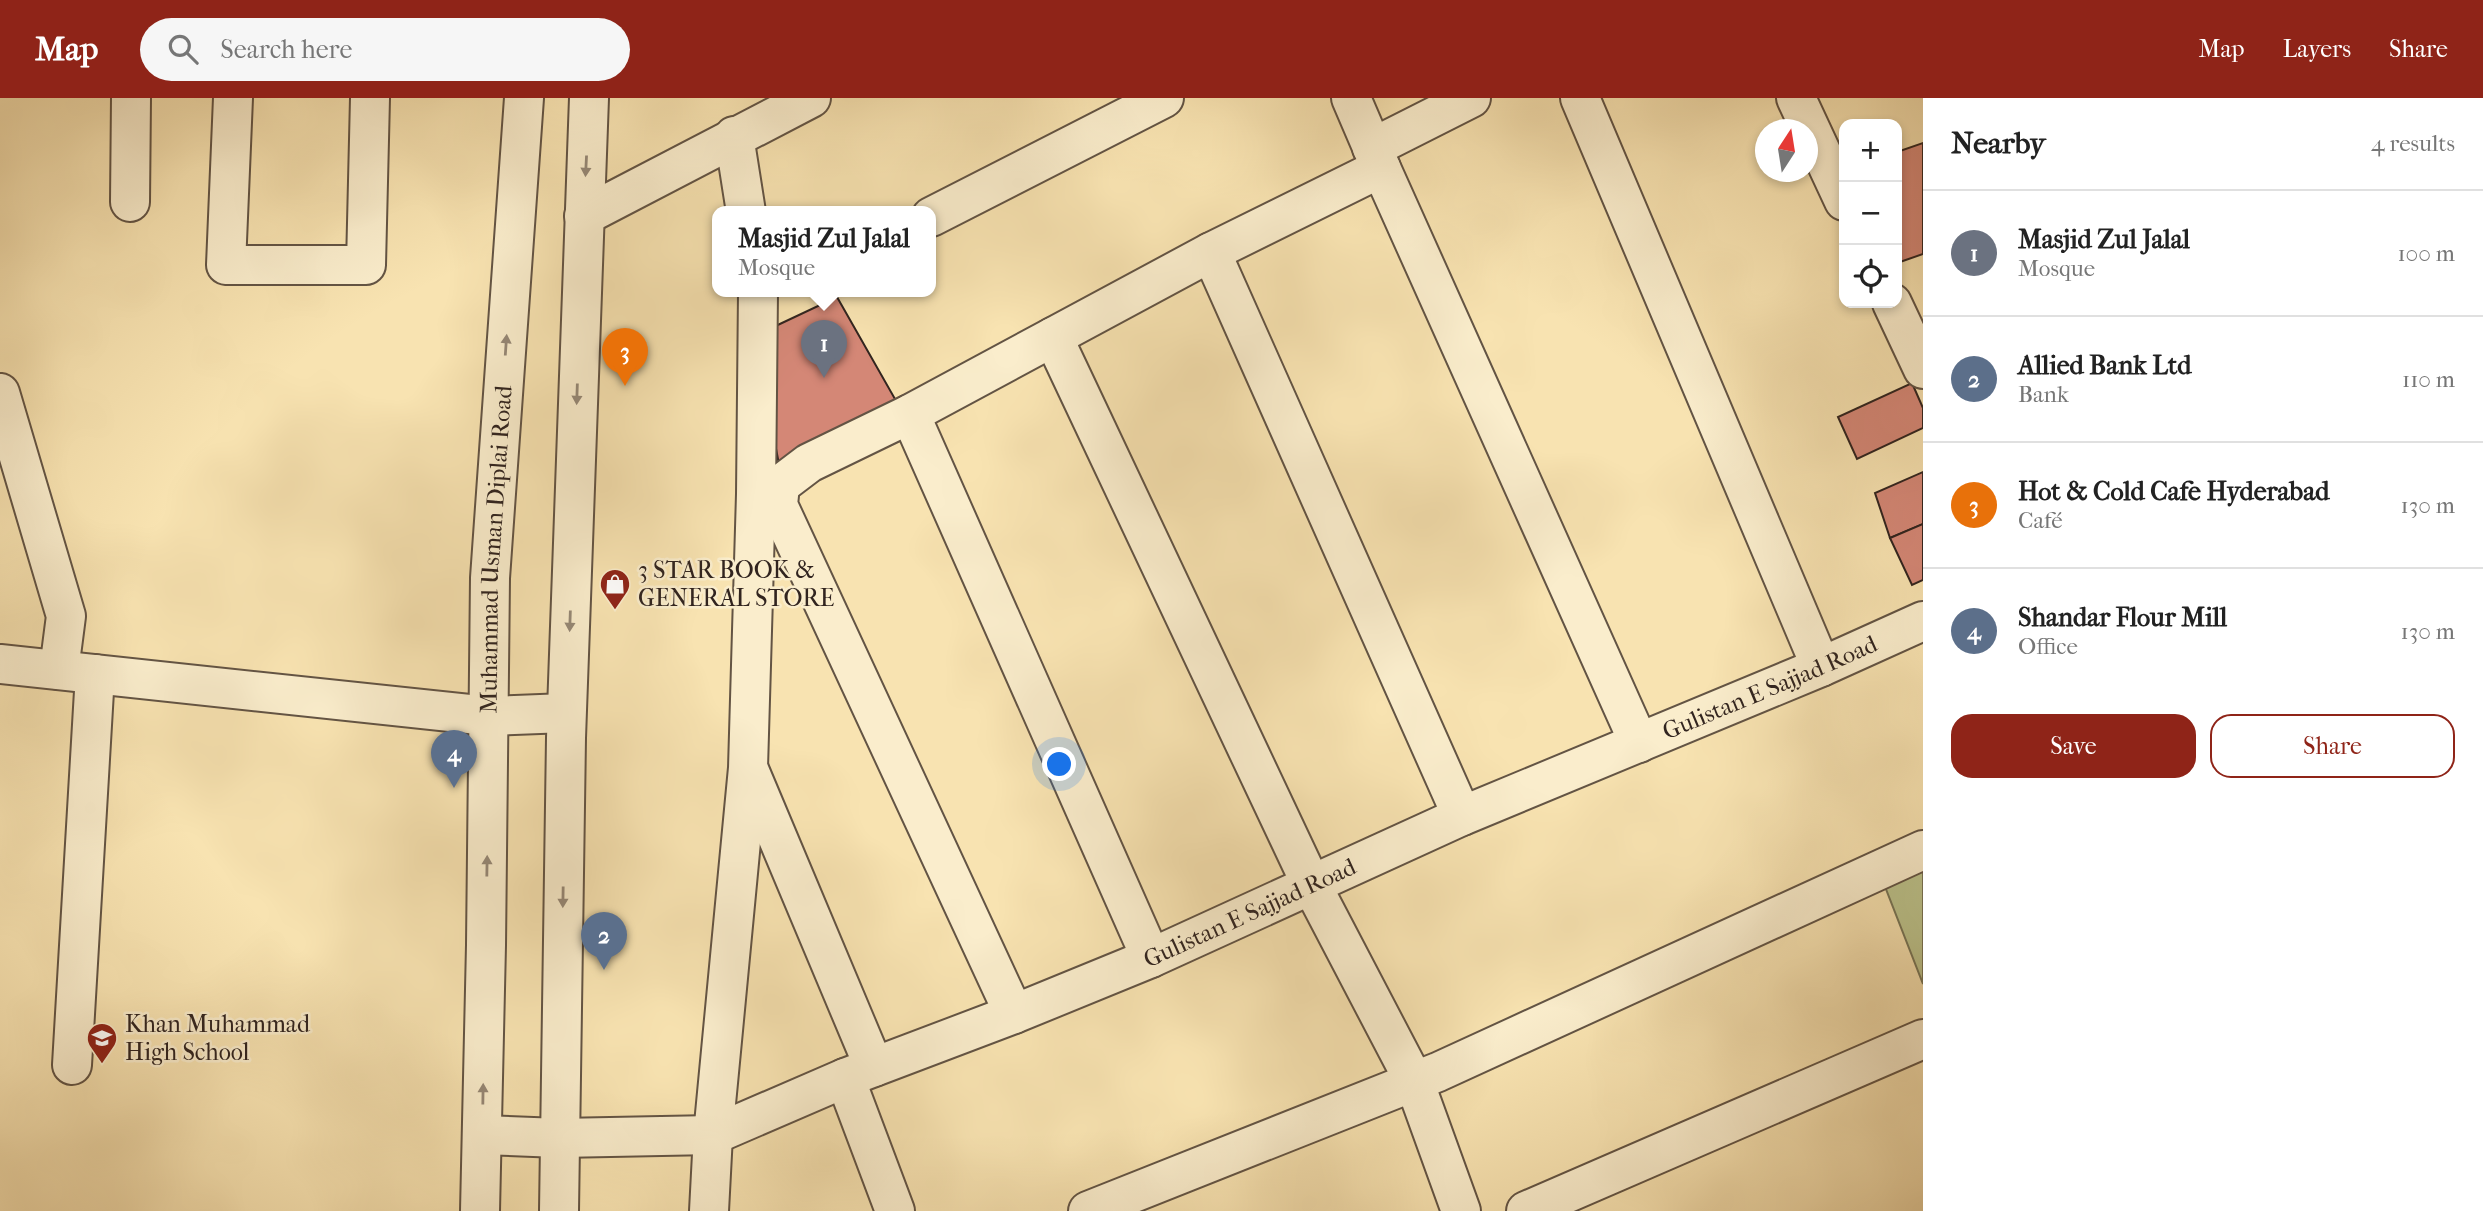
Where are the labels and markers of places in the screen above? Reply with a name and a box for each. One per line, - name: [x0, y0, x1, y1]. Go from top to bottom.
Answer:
- pin: 1: [801, 320, 847, 378]
- pin: 3: [602, 328, 648, 386]
- place label: 3 STAR BOOK & GENERAL STORE: [638, 556, 834, 612]
- shop icon: 3 STAR BOOK & GENERAL STORE: [598, 567, 632, 611]
- pin: 4: [431, 730, 477, 788]
- pin: 2: [581, 912, 627, 970]
- place label: Khan Muhammad High School: [125, 1010, 311, 1066]
- school or university icon: Khan Muhammad High School: [85, 1021, 119, 1065]

